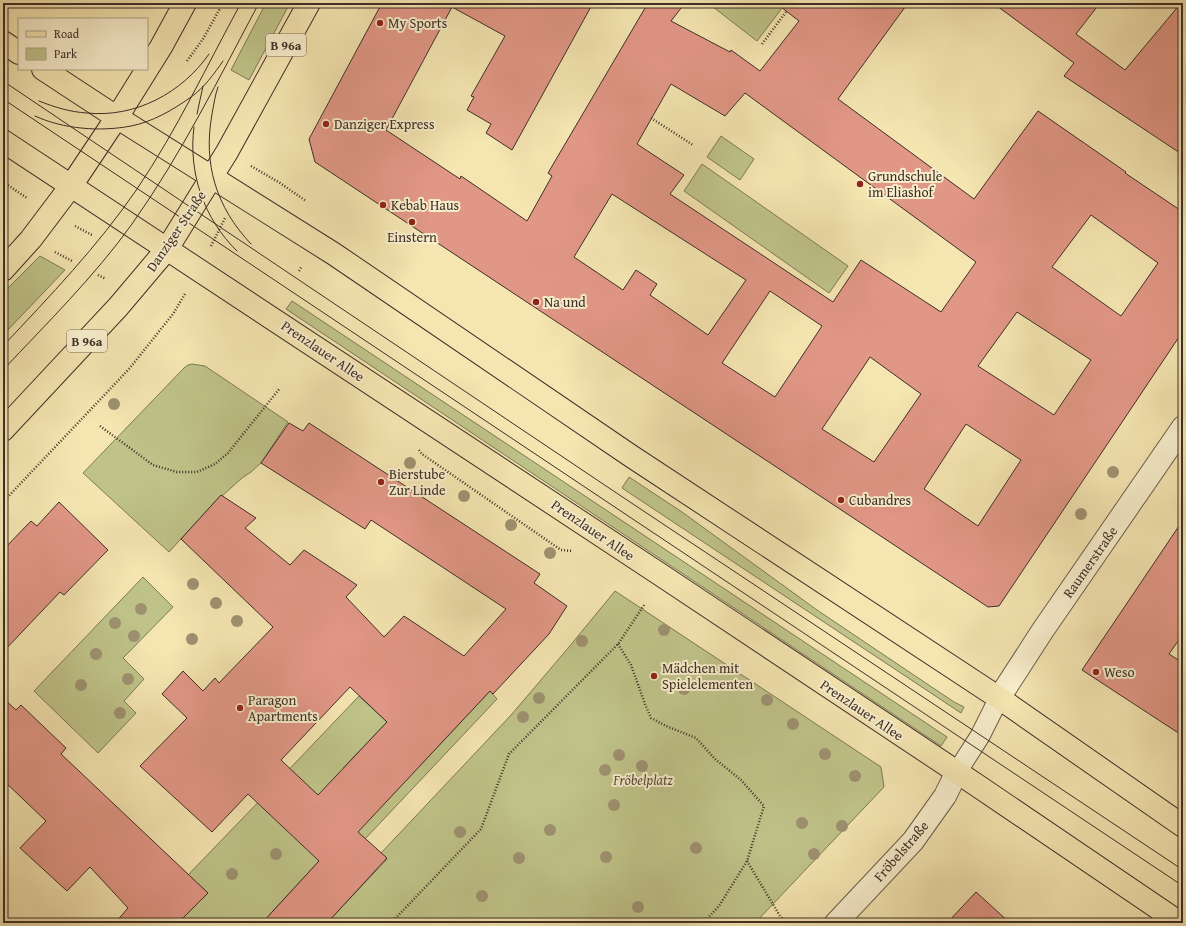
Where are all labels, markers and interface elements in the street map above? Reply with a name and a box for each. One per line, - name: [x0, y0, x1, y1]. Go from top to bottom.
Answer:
- place label: My Sports: [388, 13, 447, 33]
- legend: [18, 18, 148, 70]
- marker: My Sports: [375, 18, 385, 28]
- text: Road: [54, 25, 80, 42]
- road number: B 96a: [266, 34, 306, 56]
- text: Park: [54, 45, 78, 62]
- place label: Danziger Express: [334, 114, 434, 134]
- marker: Danziger Express: [321, 119, 331, 129]
- place label: Grundschule im Eliashof: [868, 166, 943, 202]
- marker: Grundschule im Eliashof: [855, 179, 865, 189]
- street label: Danziger Straße: [141, 186, 211, 276]
- place label: Kebab Haus: [391, 195, 459, 215]
- marker: Kebab Haus: [378, 200, 388, 210]
- marker: Einstern: [407, 217, 417, 227]
- place label: Einstern: [387, 227, 437, 247]
- place label: Na und: [544, 292, 586, 312]
- marker: Na und: [531, 297, 541, 307]
- street label: Prenzlauer Allee: [277, 316, 369, 387]
- road number: B 96a: [67, 330, 107, 352]
- place label: Bierstube Zur Linde: [389, 464, 446, 500]
- marker: Bierstube Zur Linde: [376, 477, 386, 487]
- place label: Cubandres: [849, 490, 911, 510]
- street label: Prenzlauer Allee: [547, 495, 639, 566]
- marker: Cubandres: [836, 495, 846, 505]
- street label: Raumerstraße: [1058, 522, 1122, 602]
- place label: Mädchen mit Spielelementen: [662, 658, 753, 694]
- place label: Weso: [1104, 662, 1135, 682]
- marker: Weso: [1091, 667, 1101, 677]
- marker: Mädchen mit Spielelementen: [649, 671, 659, 681]
- street label: Prenzlauer Allee: [816, 675, 908, 746]
- place label: Paragon Apartments: [248, 690, 318, 726]
- marker: Paragon Apartments: [235, 703, 245, 713]
- park label: Fröbelplatz: [612, 770, 673, 790]
- street label: Fröbelstraße: [869, 816, 933, 886]

